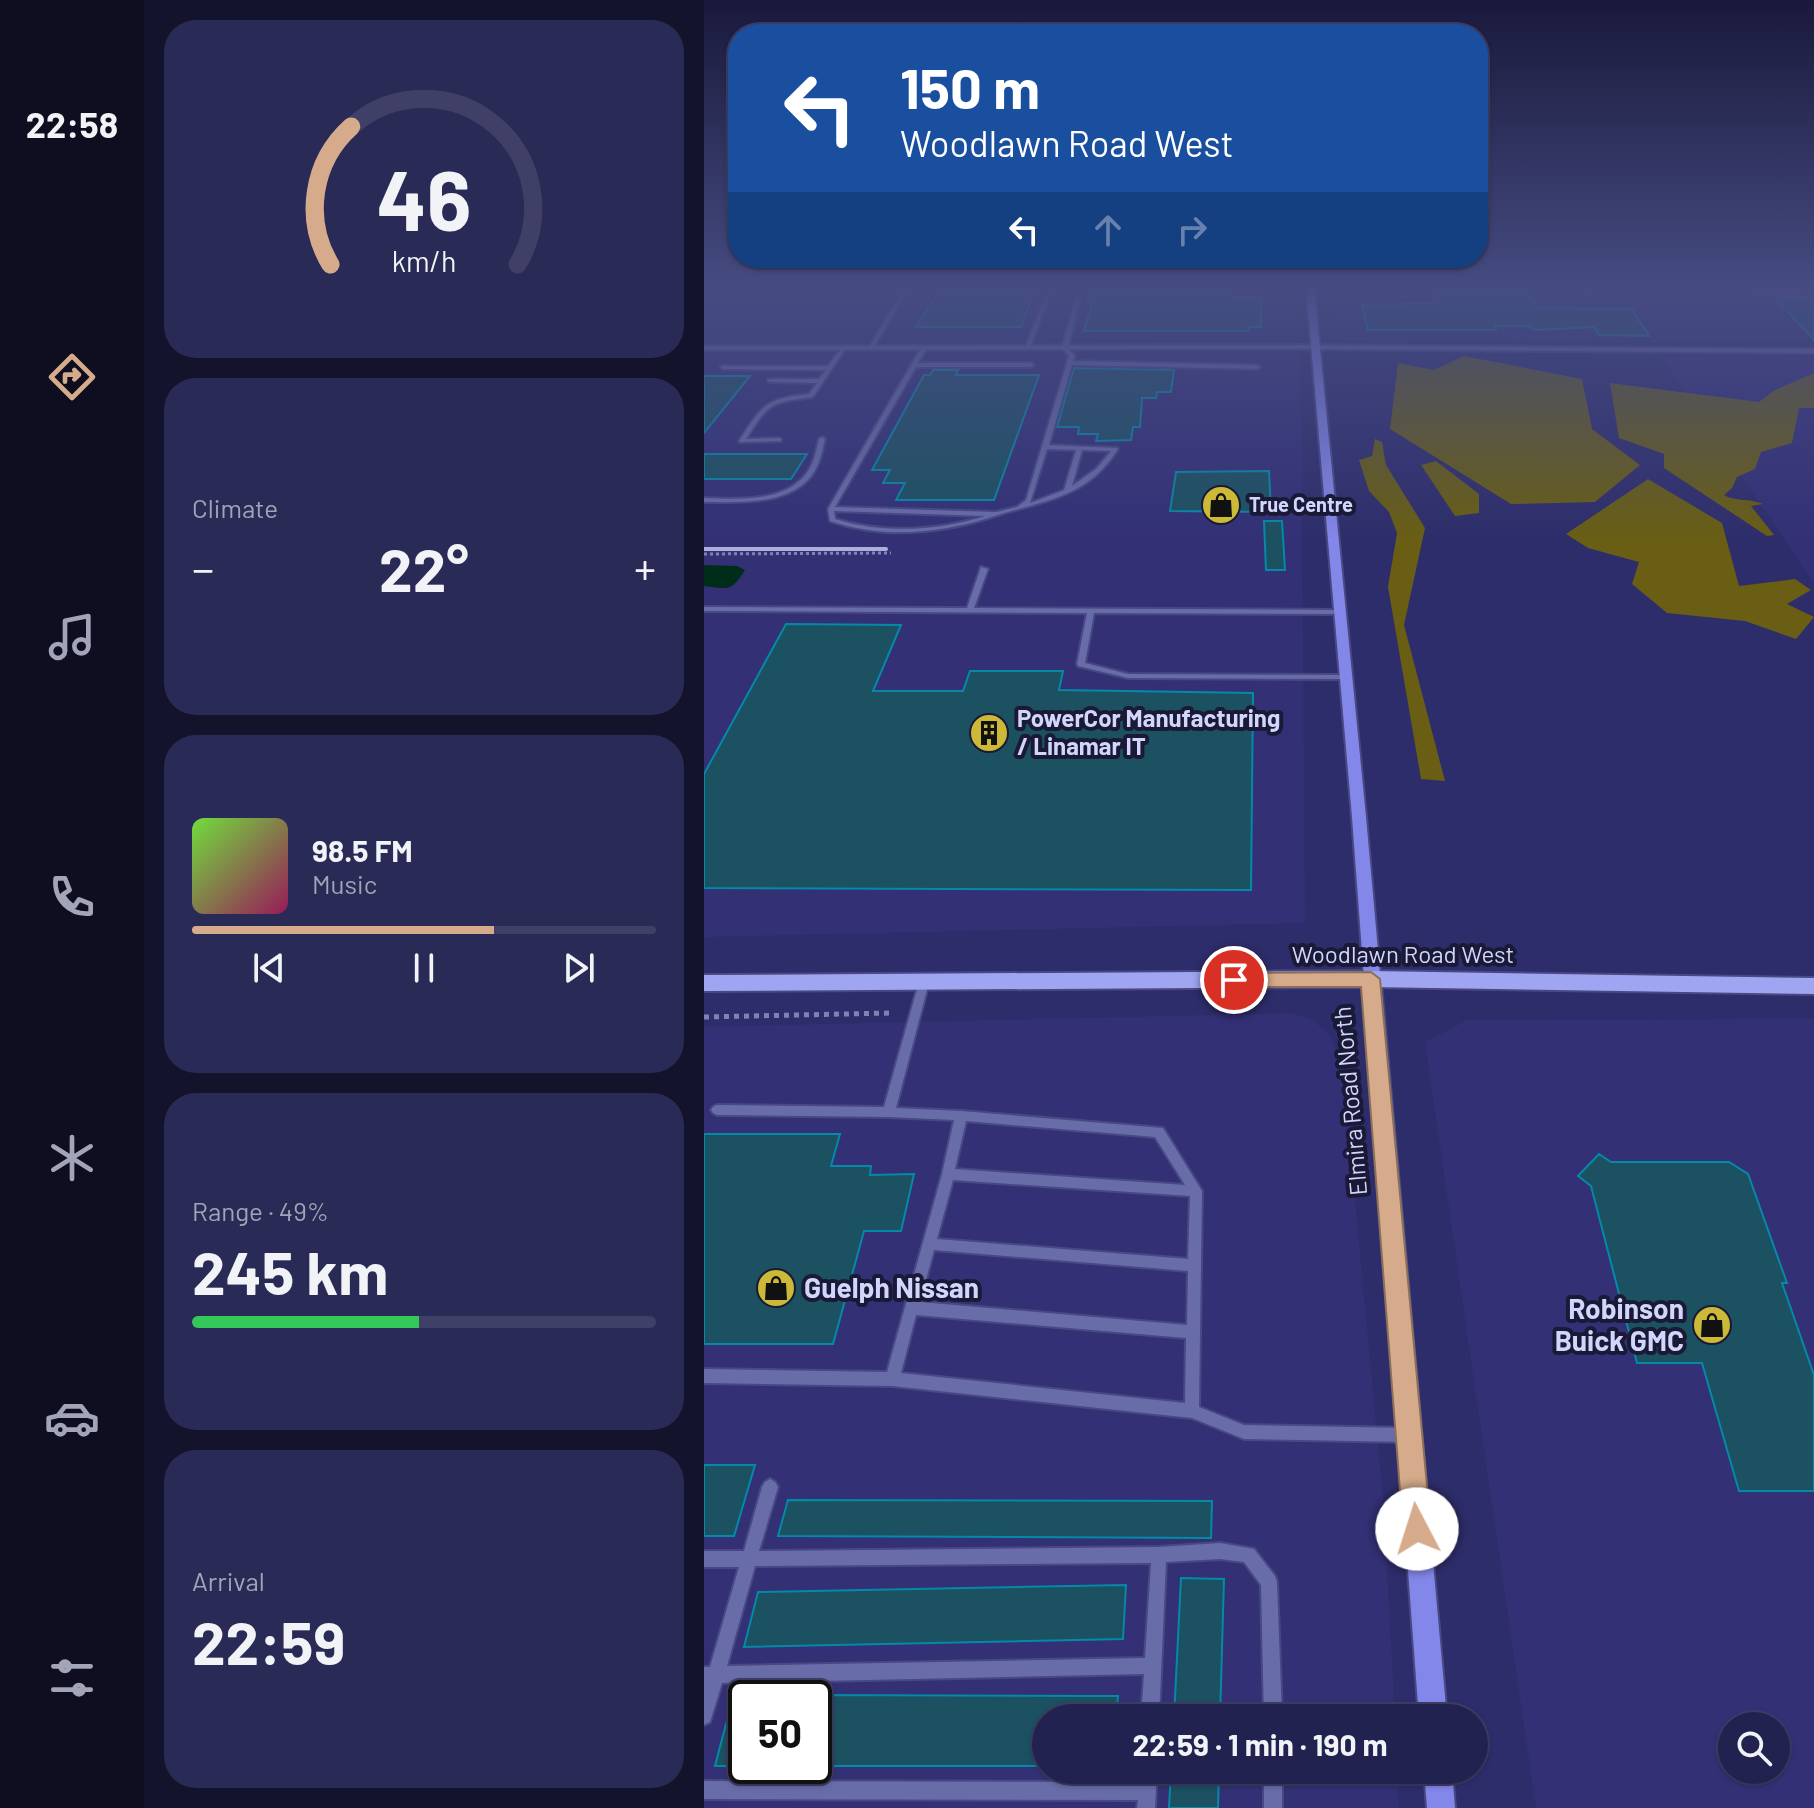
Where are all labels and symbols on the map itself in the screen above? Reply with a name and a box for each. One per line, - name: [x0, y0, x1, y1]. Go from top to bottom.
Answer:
- shop icon: True Centre: [1200, 484, 1242, 526]
- place label: True Centre: [1249, 492, 1353, 516]
- place label: PowerCor Manufacturing / Linamar IT: [1017, 703, 1280, 760]
- building icon: PowerCor Manufacturing / Linamar IT: [968, 712, 1010, 754]
- street label: Woodlawn Road West: [1292, 939, 1514, 968]
- pin: [1200, 946, 1268, 1014]
- street label: Elmira Road North: [1327, 1005, 1372, 1197]
- shop icon: Guelph Nissan: [755, 1267, 797, 1309]
- place label: Guelph Nissan: [804, 1270, 979, 1304]
- place label: Robinson Buick GMC: [1555, 1291, 1684, 1357]
- shop icon: Robinson Buick GMC: [1691, 1304, 1733, 1346]
- position arrow: [1375, 1487, 1459, 1571]
- speed limit sign: 50: [728, 1680, 832, 1784]

